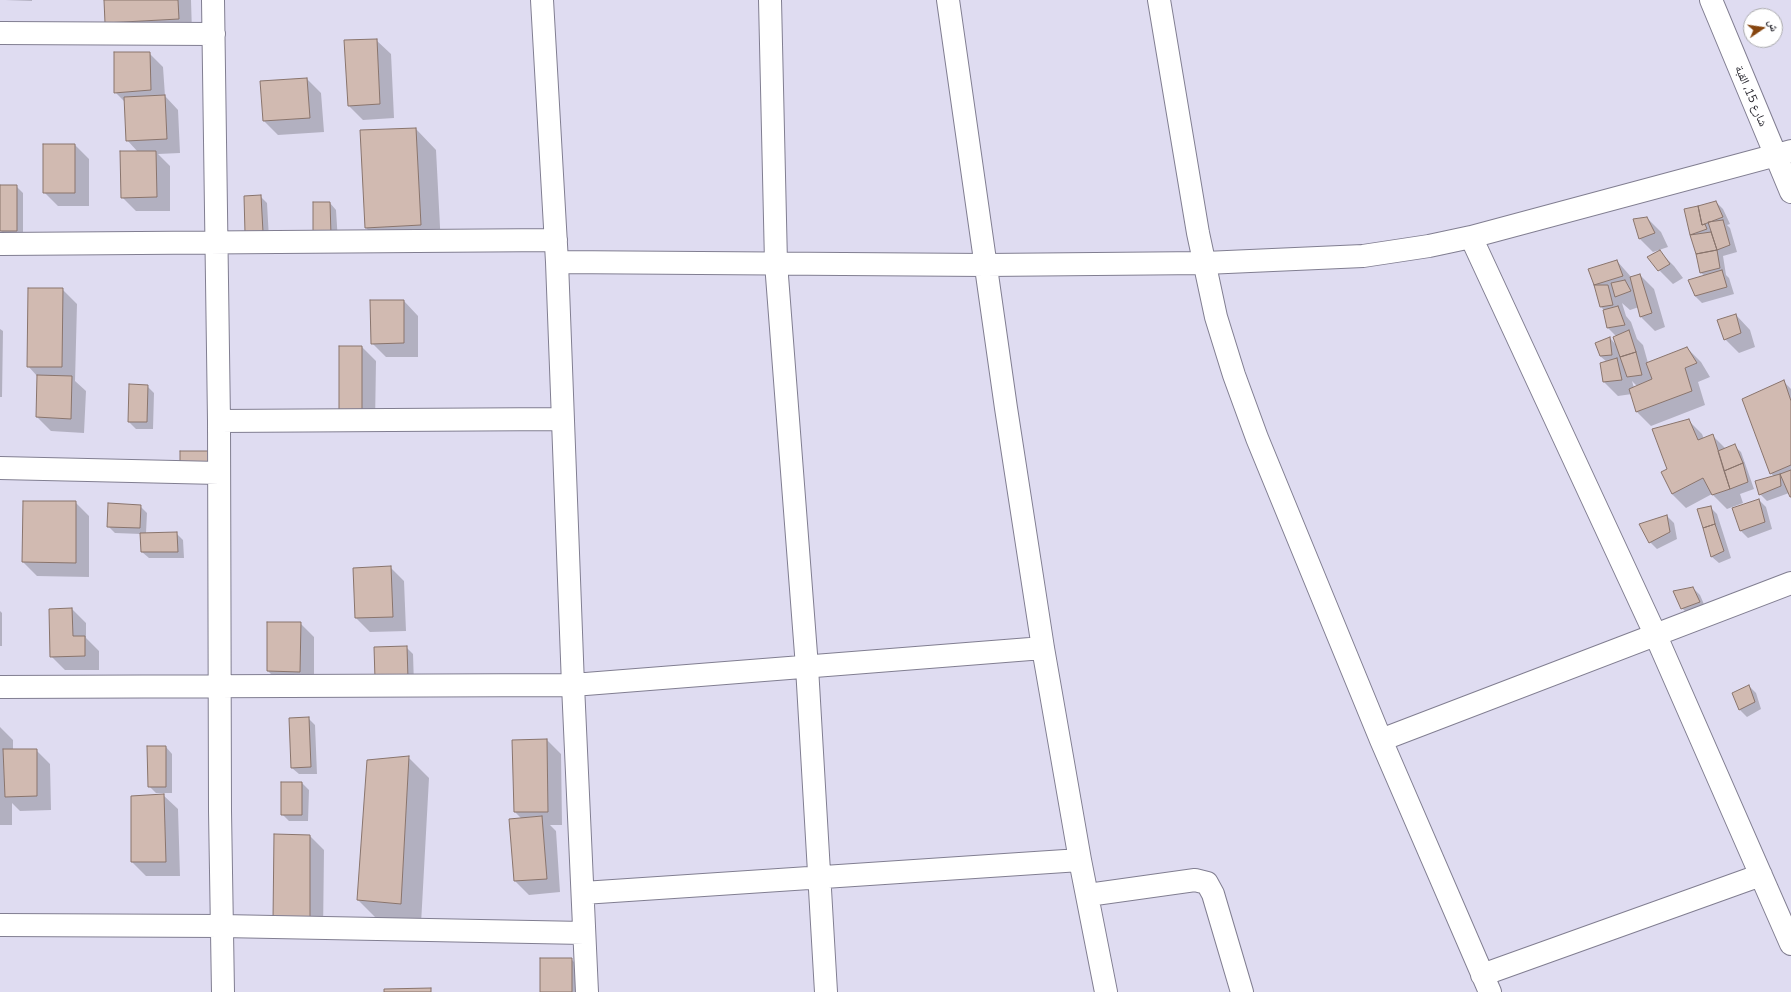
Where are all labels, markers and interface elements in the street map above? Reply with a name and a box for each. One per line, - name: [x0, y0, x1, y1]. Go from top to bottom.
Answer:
- north arrow: [1743, 8, 1783, 48]
- text: ش: [1766, 18, 1782, 33]
- street label: شارع 15، القبة: [1732, 63, 1770, 129]

